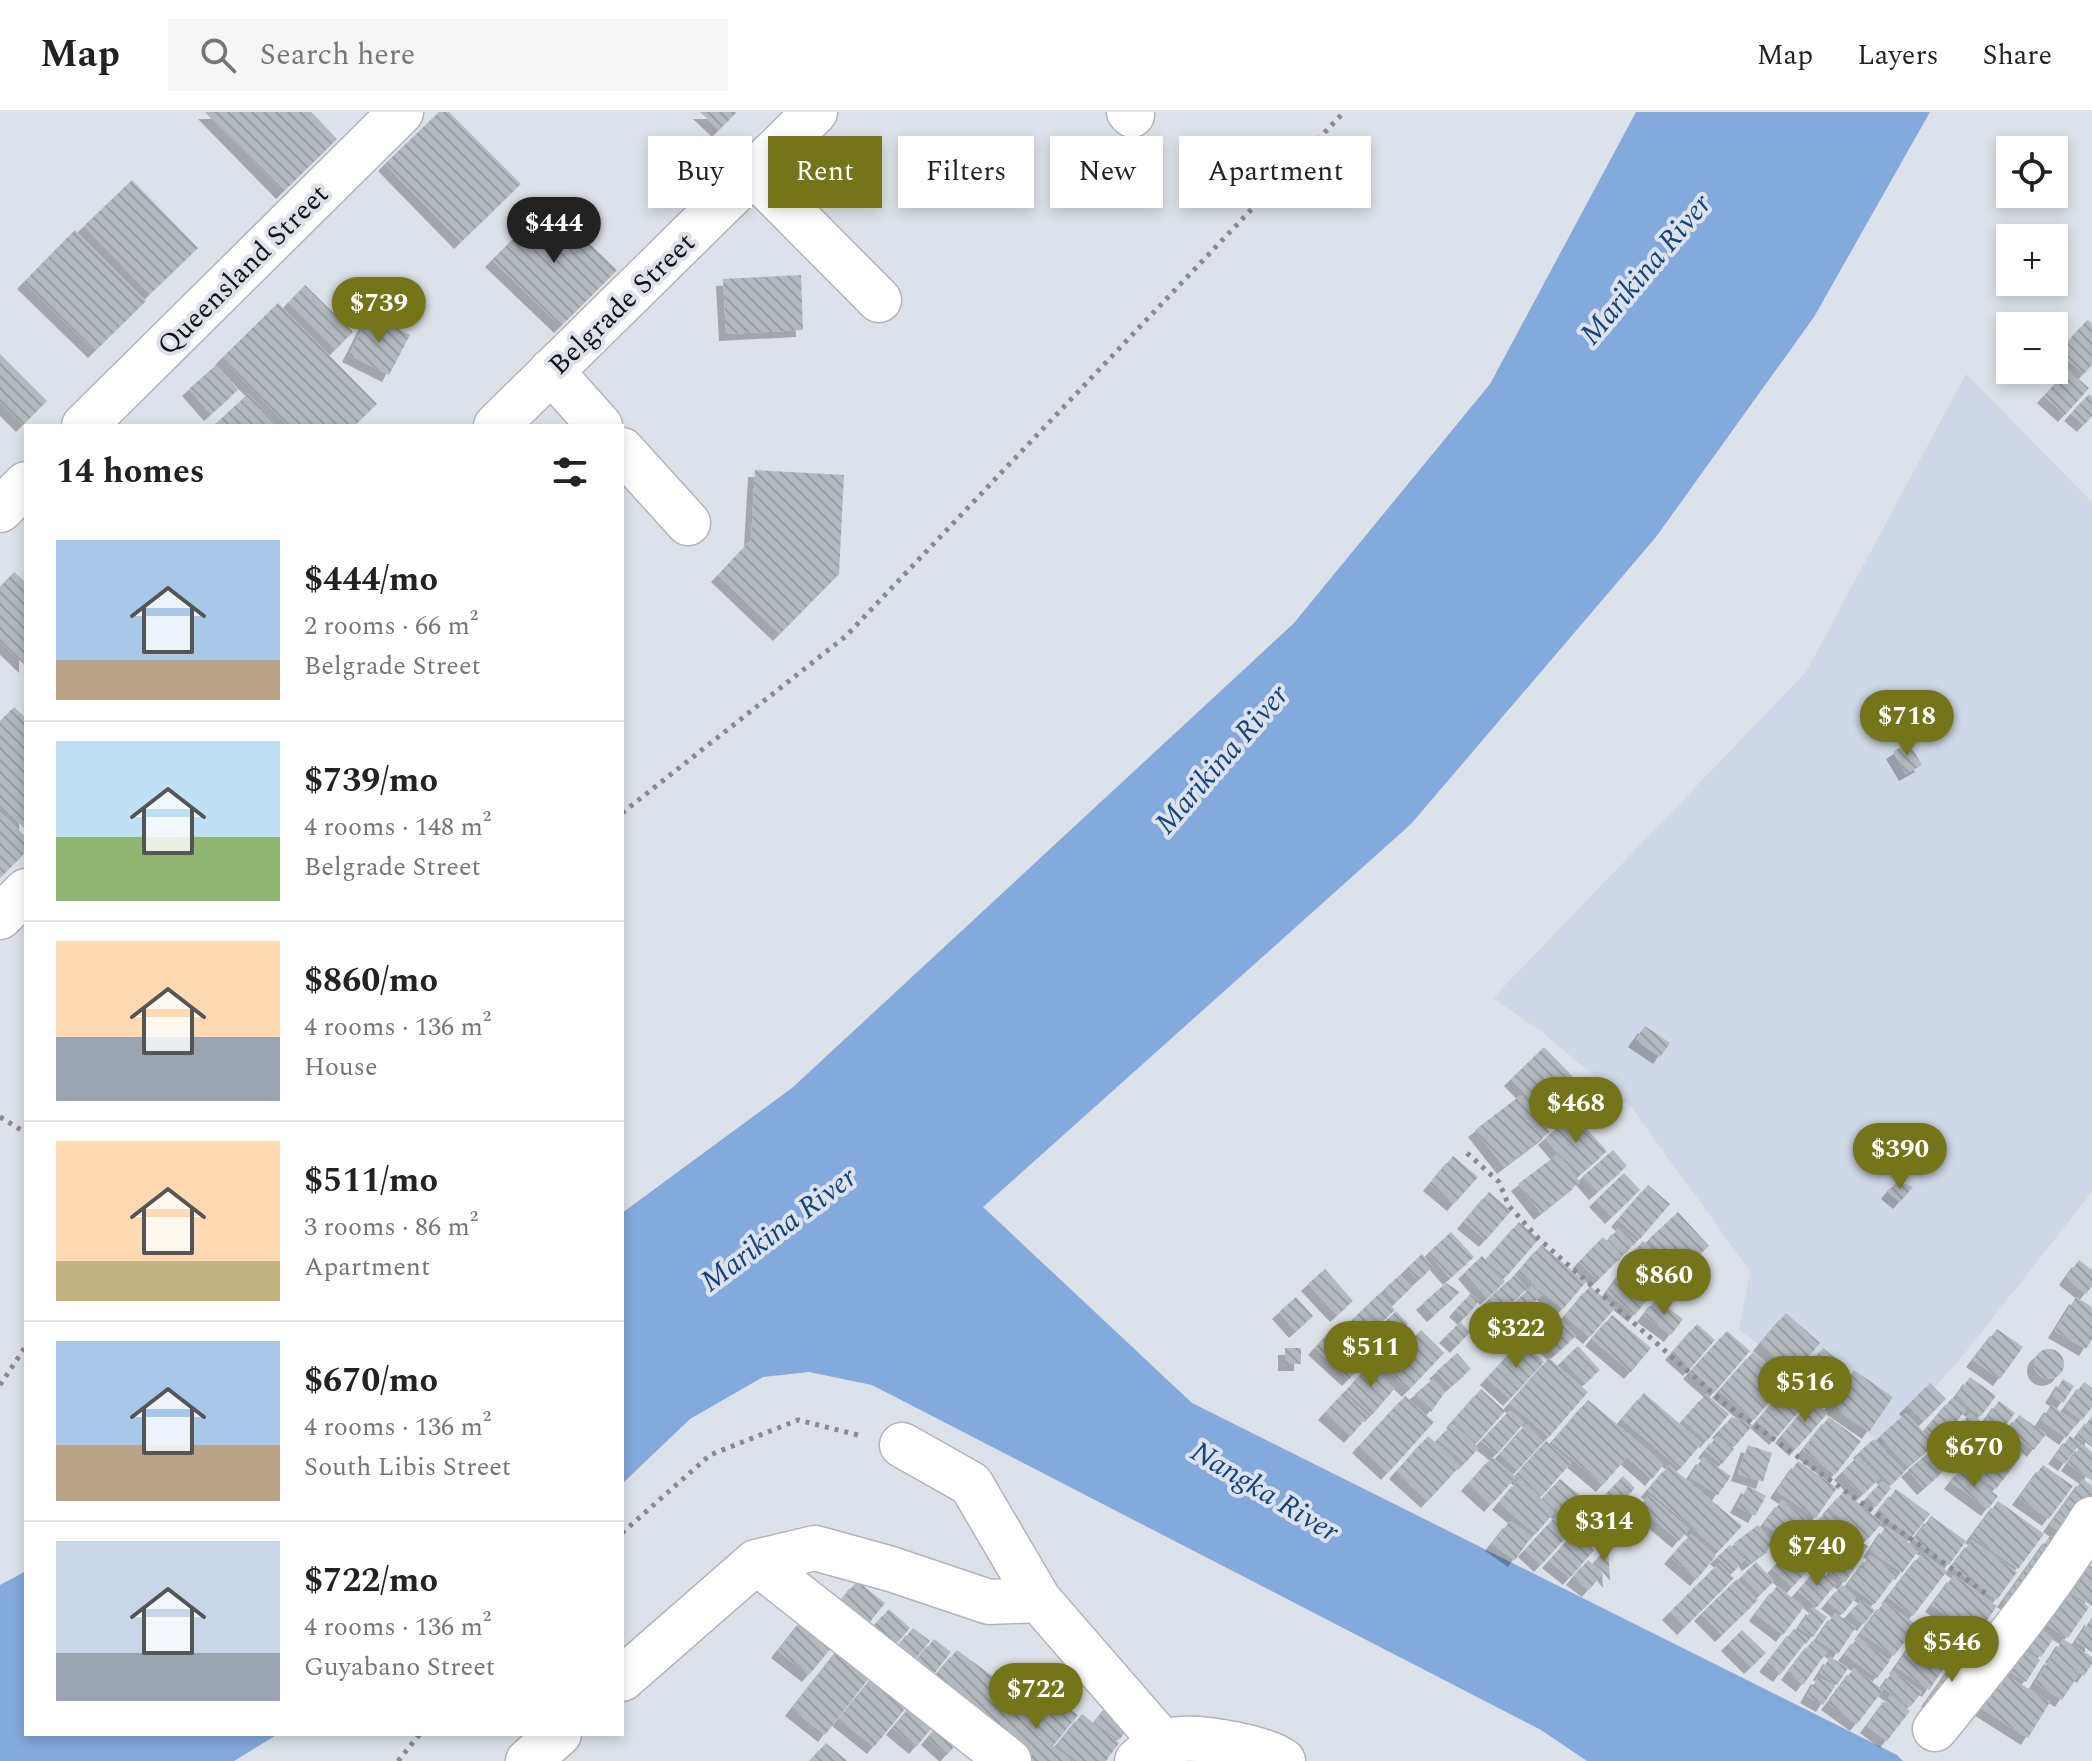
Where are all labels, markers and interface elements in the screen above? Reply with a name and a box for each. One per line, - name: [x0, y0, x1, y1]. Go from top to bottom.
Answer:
- search box: [168, 19, 728, 91]
- text: Map: [40, 26, 120, 84]
- text: Search here: [260, 32, 415, 78]
- icon: search: [196, 33, 240, 77]
- text: Map: [1757, 34, 1813, 77]
- text: Layers: [1857, 34, 1939, 77]
- text: Share: [1983, 34, 2052, 77]
- chip: Buy: [648, 136, 752, 208]
- chip: Rent: [768, 136, 882, 208]
- chip: Filters: [898, 136, 1034, 208]
- chip: New: [1050, 136, 1163, 208]
- chip: Apartment: [1179, 136, 1371, 208]
- map controls: [1996, 136, 2068, 384]
- button: locate: [1996, 136, 2068, 208]
- street label: Queensland Street: [147, 174, 339, 366]
- water label: Marikina River: [1568, 183, 1723, 356]
- pin: $444: [507, 197, 601, 265]
- text: $444: [525, 203, 583, 243]
- street label: Belgrade Street: [539, 222, 705, 386]
- button: +: [1996, 224, 2068, 296]
- pin: $739: [332, 277, 426, 345]
- text: $739: [350, 283, 408, 323]
- button: −: [1996, 312, 2068, 384]
- text: 14 homes: [56, 446, 205, 498]
- icon: filters: [548, 450, 592, 494]
- text: $444/mo: [304, 554, 438, 606]
- icon: home: [120, 572, 216, 668]
- text: 2 rooms · 66 m²: [304, 606, 478, 646]
- text: Belgrade Street: [304, 646, 481, 686]
- water label: Marikina River: [1143, 674, 1300, 845]
- pin: $718: [1860, 690, 1954, 758]
- text: $718: [1878, 696, 1936, 736]
- text: $739/mo: [304, 755, 438, 807]
- icon: home: [120, 773, 216, 869]
- text: 4 rooms · 148 m²: [304, 807, 491, 847]
- text: Belgrade Street: [304, 847, 481, 887]
- text: $860/mo: [304, 955, 438, 1007]
- icon: home: [120, 973, 216, 1069]
- text: 4 rooms · 136 m²: [304, 1007, 491, 1047]
- text: House: [304, 1047, 378, 1087]
- pin: $468: [1529, 1077, 1623, 1145]
- text: $468: [1547, 1083, 1605, 1123]
- pin: $390: [1853, 1123, 1947, 1191]
- text: $390: [1871, 1129, 1929, 1169]
- text: $511/mo: [304, 1155, 438, 1207]
- water label: Marikina River: [691, 1155, 867, 1304]
- icon: home: [120, 1173, 216, 1269]
- text: 3 rooms · 86 m²: [304, 1207, 478, 1247]
- text: Apartment: [304, 1247, 430, 1287]
- pin: $860: [1617, 1249, 1711, 1317]
- text: $860: [1635, 1255, 1693, 1295]
- pin: $322: [1469, 1302, 1563, 1370]
- text: $322: [1487, 1308, 1545, 1348]
- pin: $511: [1324, 1321, 1418, 1389]
- text: $511: [1342, 1327, 1400, 1367]
- text: $670/mo: [304, 1355, 438, 1407]
- pin: $516: [1758, 1356, 1852, 1424]
- text: $516: [1776, 1362, 1834, 1402]
- icon: home: [120, 1373, 216, 1469]
- text: 4 rooms · 136 m²: [304, 1407, 491, 1447]
- pin: $670: [1927, 1421, 2021, 1489]
- text: $670: [1945, 1427, 2003, 1467]
- water label: Nangka River: [1181, 1429, 1348, 1555]
- text: South Libis Street: [304, 1447, 511, 1487]
- pin: $314: [1557, 1495, 1651, 1563]
- text: $314: [1575, 1501, 1633, 1541]
- pin: $740: [1770, 1520, 1864, 1588]
- text: $740: [1788, 1526, 1846, 1566]
- text: $722/mo: [304, 1555, 438, 1607]
- icon: home: [120, 1573, 216, 1669]
- text: 4 rooms · 136 m²: [304, 1607, 491, 1647]
- pin: $546: [1905, 1616, 1999, 1684]
- text: $546: [1923, 1622, 1981, 1662]
- text: Guyabano Street: [304, 1647, 495, 1687]
- pin: $722: [989, 1663, 1083, 1731]
- text: $722: [1007, 1669, 1065, 1709]

